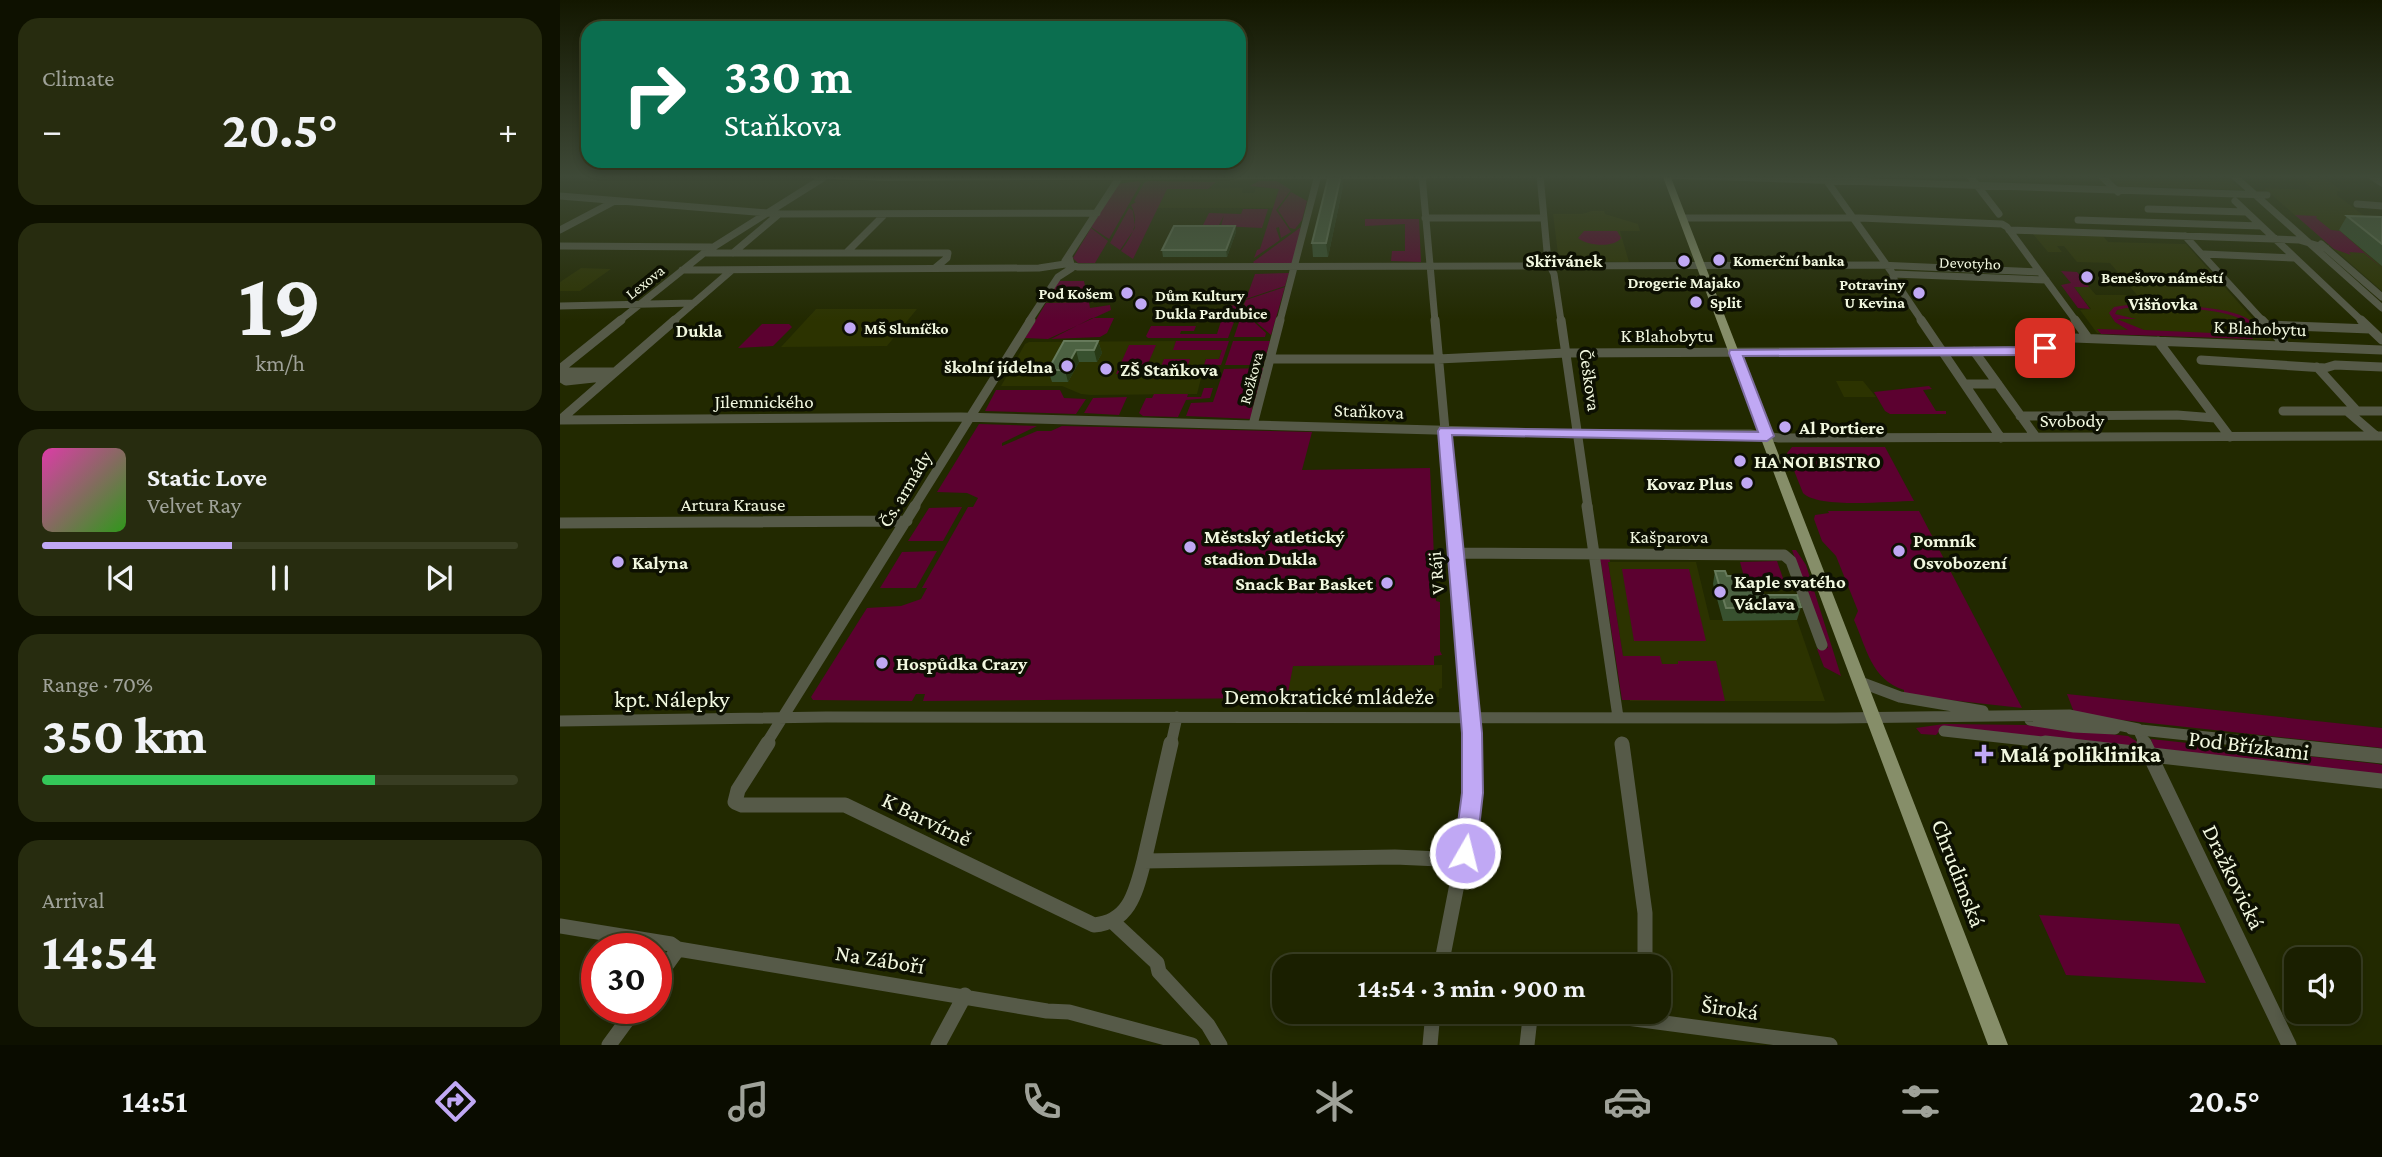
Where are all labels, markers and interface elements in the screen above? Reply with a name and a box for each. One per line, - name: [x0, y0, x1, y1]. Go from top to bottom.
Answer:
- icon: right: [609, 49, 700, 140]
- text: 330 m: [724, 49, 852, 104]
- text: Climate: [42, 65, 114, 91]
- text: 20.5°: [222, 100, 338, 158]
- text: Staňkova: [724, 107, 842, 143]
- text: −: [42, 109, 62, 151]
- text: +: [498, 109, 518, 151]
- district label: Skřivánek: [1526, 251, 1603, 271]
- marker: Komerční banka: [1711, 252, 1727, 268]
- place label: Komerční banka: [1733, 252, 1845, 269]
- text: 19: [238, 253, 322, 355]
- marker: Drogerie Majako: [1676, 253, 1692, 269]
- street label: Devotyho: [1939, 253, 2001, 274]
- street label: Lexova: [622, 261, 668, 303]
- marker: Benešovo náměstí: [2079, 269, 2095, 285]
- place label: Benešovo náměstí: [2101, 269, 2224, 286]
- place label: Drogerie Majako: [1627, 274, 1741, 292]
- place label: Potraviny U Kevina: [1839, 276, 1905, 311]
- place label: Pod Košem: [1038, 285, 1113, 302]
- marker: Pod Košem: [1119, 285, 1135, 301]
- marker: Potraviny U Kevina: [1911, 285, 1927, 301]
- place label: Dům Kultury Dukla Pardubice: [1155, 287, 1268, 322]
- marker: Split: [1688, 294, 1704, 310]
- place label: Split: [1710, 294, 1742, 311]
- district label: Višňovka: [2127, 294, 2198, 314]
- marker: Dům Kultury Dukla Pardubice: [1133, 296, 1149, 312]
- street label: K Blahobytu: [2213, 316, 2307, 340]
- pin: [2015, 318, 2075, 378]
- marker: MŠ Sluníčko: [842, 320, 858, 336]
- place label: MŠ Sluníčko: [864, 320, 949, 337]
- district label: Dukla: [676, 321, 722, 341]
- street label: K Blahobytu: [1620, 325, 1714, 346]
- icon: arrive: [2026, 329, 2064, 367]
- street label: Češkova: [1575, 347, 1605, 413]
- street label: Rožkova: [1236, 349, 1266, 406]
- text: km/h: [255, 350, 305, 376]
- place label: školní jídelna: [944, 356, 1054, 378]
- marker: školní jídelna: [1059, 358, 1075, 374]
- place label: ZŠ Staňkova: [1120, 359, 1219, 380]
- marker: ZŠ Staňkova: [1098, 361, 1114, 377]
- street label: Jilemnického: [712, 391, 814, 412]
- street label: Staňkova: [1334, 399, 1404, 423]
- street label: Svobody: [2040, 410, 2105, 431]
- place label: Al Portiere: [1798, 417, 1884, 438]
- marker: Al Portiere: [1777, 419, 1793, 435]
- street label: Čs. armády: [874, 447, 936, 531]
- place label: HA NOI BISTRO: [1754, 451, 1881, 472]
- marker: HA NOI BISTRO: [1732, 453, 1748, 469]
- text: Static Love: [147, 463, 267, 492]
- place label: Kovaz Plus: [1646, 473, 1733, 494]
- marker: Kovaz Plus: [1739, 475, 1755, 491]
- text: Velvet Ray: [147, 492, 241, 518]
- street label: Artura Krause: [681, 494, 785, 515]
- place label: Městský atletický stadion Dukla: [1204, 526, 1345, 569]
- street label: Kašparova: [1630, 526, 1709, 547]
- place label: Pomník Osvobození: [1913, 530, 2008, 573]
- marker: Městský atletický stadion Dukla: [1182, 539, 1198, 555]
- marker: Pomník Osvobození: [1891, 543, 1907, 559]
- street label: V Ráji: [1424, 550, 1449, 595]
- place label: Kalyna: [632, 552, 689, 573]
- marker: Kalyna: [610, 554, 626, 570]
- icon: previous: [102, 559, 140, 597]
- icon: pause: [261, 559, 299, 597]
- icon: next: [420, 559, 458, 597]
- place label: Kaple svatého Václava: [1733, 571, 1846, 614]
- place label: Snack Bar Basket: [1235, 573, 1373, 594]
- marker: Snack Bar Basket: [1379, 575, 1395, 591]
- marker: Kaple svatého Václava: [1712, 584, 1728, 600]
- place label: Hospůdka Crazy: [896, 653, 1028, 674]
- marker: Hospůdka Crazy: [874, 655, 890, 671]
- text: Range · 70%: [42, 671, 153, 697]
- street label: Demokratické mládeže: [1224, 683, 1434, 709]
- street label: kpt. Nálepky: [614, 686, 730, 712]
- text: 350 km: [42, 706, 207, 764]
- street label: Pod Břízkami: [2187, 725, 2311, 765]
- place label: Malá poliklinika: [2000, 741, 2162, 767]
- marker: Malá poliklinika: [1974, 744, 1994, 764]
- street label: K Barvírně: [878, 786, 976, 852]
- street label: Chrudimská: [1927, 815, 1992, 931]
- position arrow: [1428, 816, 1502, 890]
- street label: Dražkovická: [2197, 820, 2271, 934]
- text: Arrival: [42, 887, 105, 913]
- text: 14:54: [42, 922, 157, 980]
- speed limit sign: 30: [581, 933, 672, 1024]
- street label: Na Záboří: [834, 939, 927, 979]
- map controls: [2284, 947, 2361, 1024]
- button: sound: [2284, 947, 2361, 1024]
- text: 14:54 · 3 min · 900 m: [1358, 974, 1585, 1003]
- street label: Široká: [1700, 991, 1761, 1025]
- icon: directions: [431, 1077, 480, 1126]
- icon: music: [724, 1077, 773, 1126]
- icon: phone: [1017, 1077, 1066, 1126]
- icon: climate: [1310, 1077, 1359, 1126]
- icon: car: [1603, 1077, 1652, 1126]
- icon: filters: [1896, 1077, 1945, 1126]
- text: 14:51: [122, 1083, 188, 1119]
- text: 20.5°: [2189, 1083, 2260, 1119]

